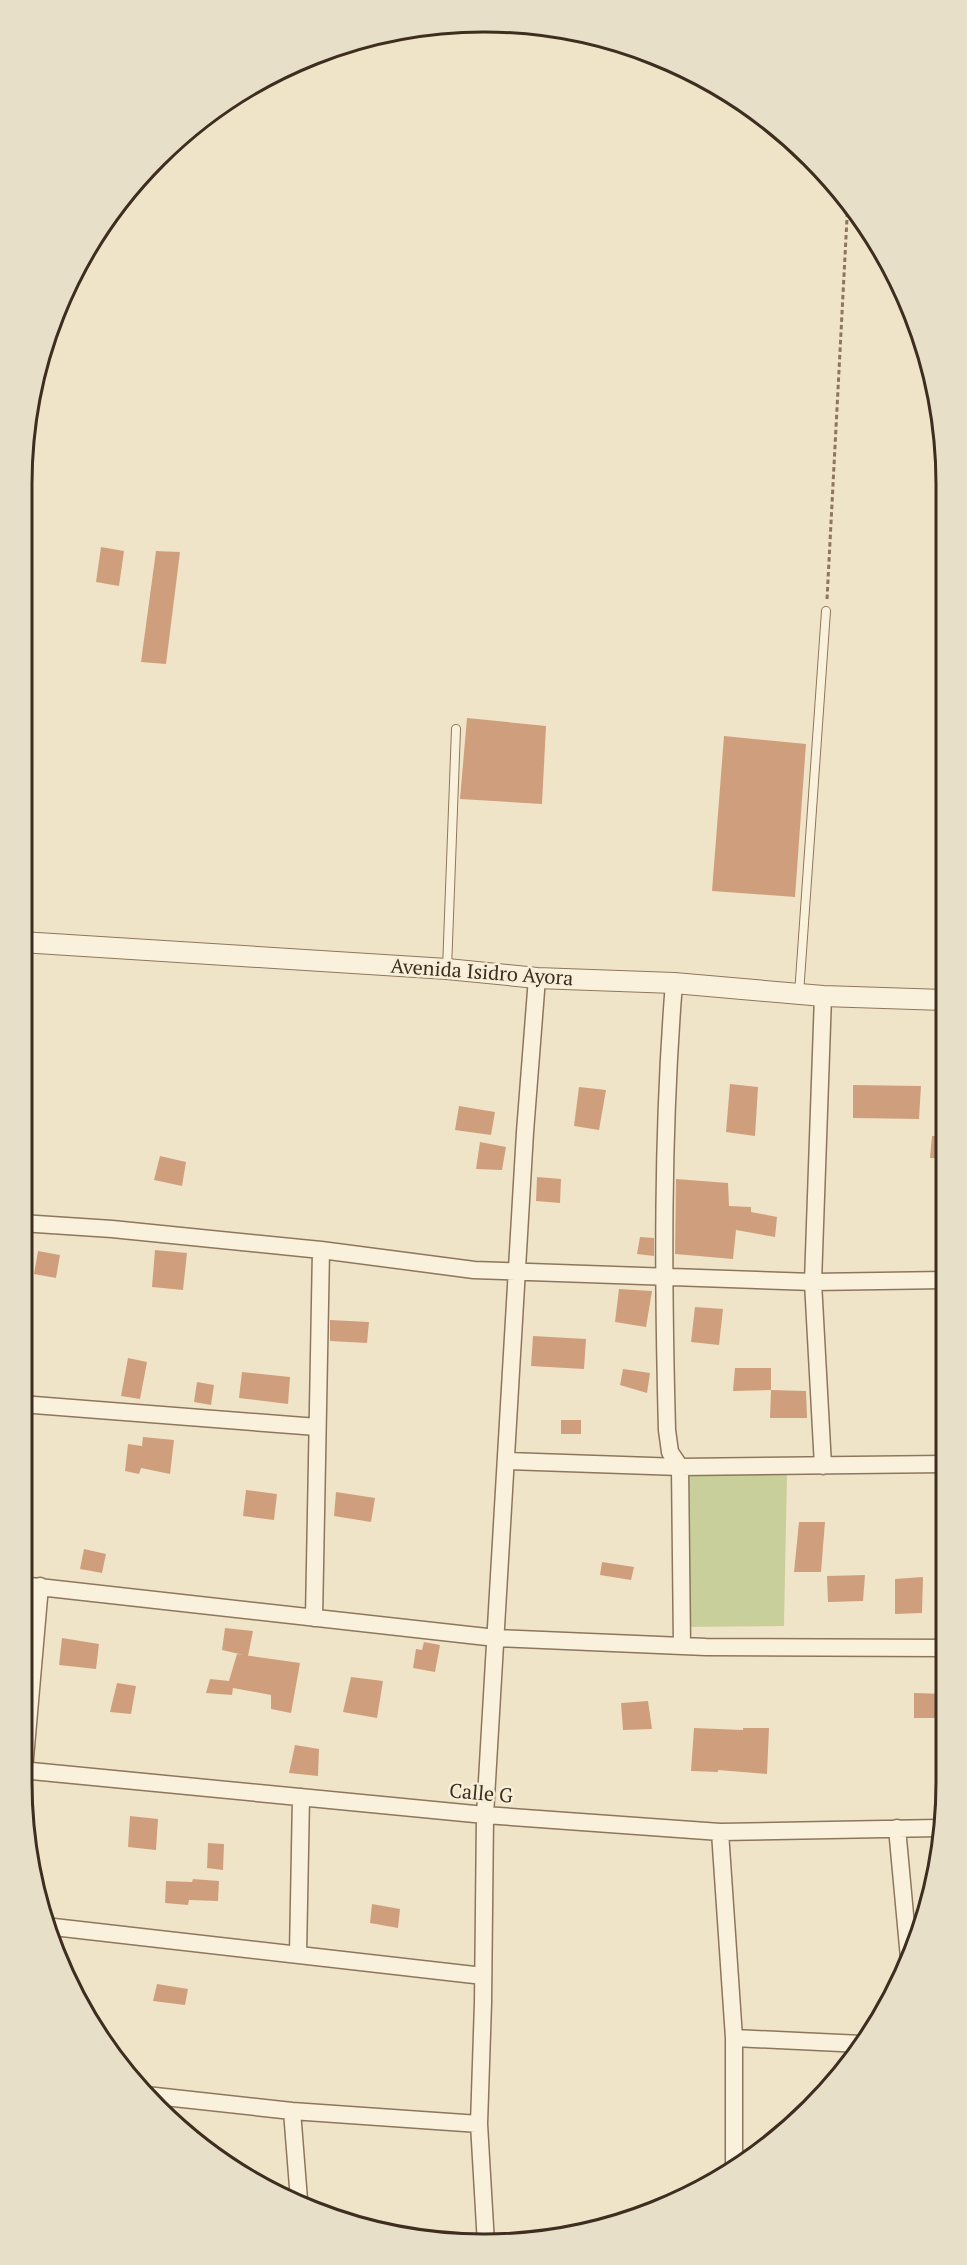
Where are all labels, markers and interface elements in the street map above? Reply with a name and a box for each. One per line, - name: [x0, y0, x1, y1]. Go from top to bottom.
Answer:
- street label: Avenida Isidro Ayora: [390, 952, 574, 991]
- street label: Calle G: [448, 1776, 514, 1809]

